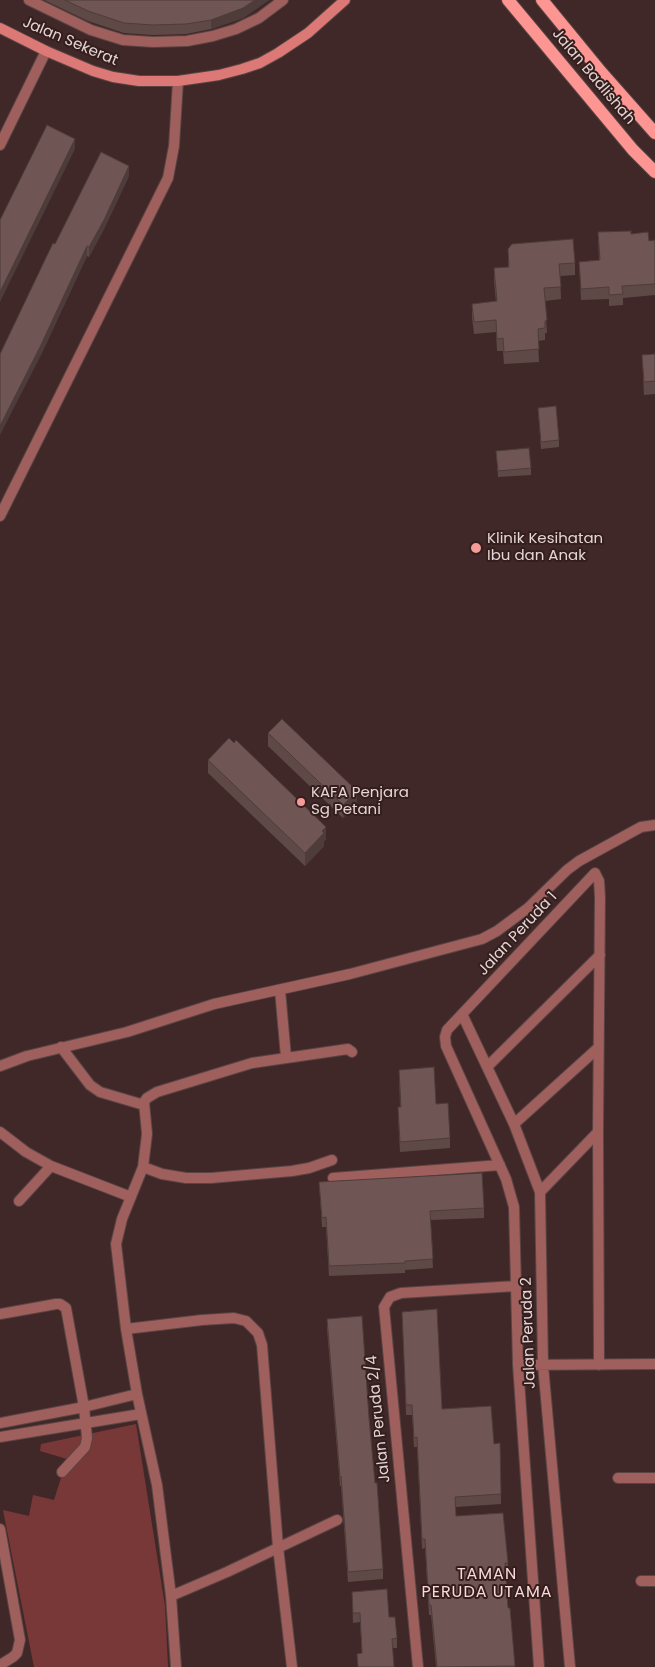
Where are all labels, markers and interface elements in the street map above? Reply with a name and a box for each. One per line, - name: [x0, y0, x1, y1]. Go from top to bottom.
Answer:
- street label: Jalan Sekerat: [20, 14, 120, 70]
- street label: Jalan Badlishah: [548, 25, 638, 129]
- place label: Klinik Kesihatan Ibu dan Anak: [487, 530, 603, 565]
- marker: Klinik Kesihatan Ibu dan Anak: [469, 541, 483, 555]
- place label: KAFA Penjara Sg Petani: [311, 784, 409, 819]
- marker: KAFA Penjara Sg Petani: [295, 796, 307, 808]
- street label: Jalan Peruda 1: [475, 888, 561, 980]
- street label: Jalan Peruda 2: [518, 1277, 540, 1389]
- street label: Jalan Peruda 2/4: [363, 1354, 395, 1484]
- district label: TAMAN PERUDA UTAMA: [420, 1565, 554, 1603]

